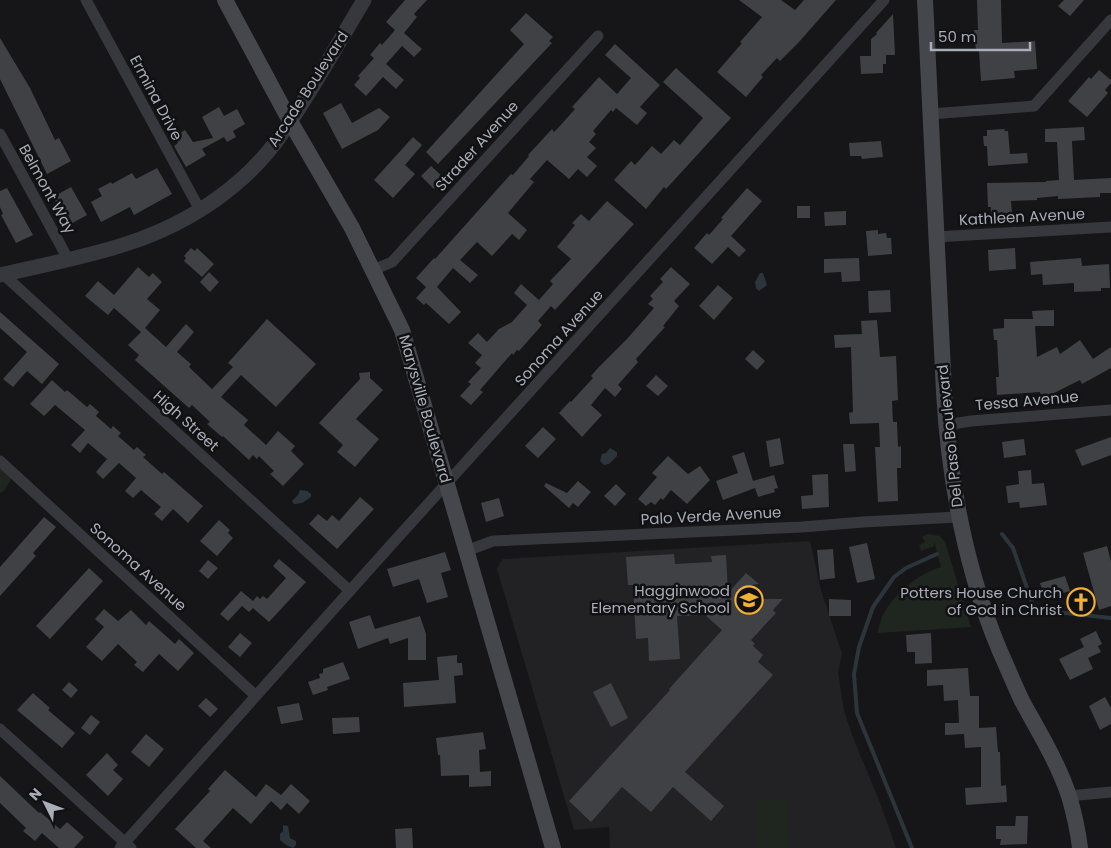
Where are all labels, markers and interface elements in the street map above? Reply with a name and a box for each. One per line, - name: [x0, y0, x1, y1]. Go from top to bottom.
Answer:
- scale bar: [931, 20, 1030, 52]
- text: 50 m: [938, 26, 976, 47]
- street label: Arcade Boulevard: [262, 27, 353, 151]
- street label: Ermina Drive: [125, 51, 188, 144]
- street label: Strader Avenue: [430, 96, 523, 196]
- street label: Belmont Way: [14, 140, 81, 238]
- street label: Kathleen Avenue: [958, 203, 1086, 230]
- street label: Sonoma Avenue: [509, 285, 608, 391]
- street label: Marysville Boulevard: [394, 332, 457, 485]
- street label: Del Paso Boulevard: [932, 364, 967, 509]
- street label: High Street: [149, 385, 224, 456]
- street label: Tessa Avenue: [974, 386, 1079, 415]
- street label: Palo Verde Avenue: [640, 501, 782, 530]
- street label: Sonoma Avenue: [85, 517, 191, 616]
- place label: Hagginwood Elementary School: [591, 580, 730, 618]
- place label: Potters House Church of God in Christ: [900, 582, 1062, 620]
- school or university icon: Hagginwood Elementary School: [734, 585, 764, 615]
- church icon: Potters House Church of God in Christ: [1066, 587, 1096, 617]
- north arrow: [20, 778, 70, 828]
- text: N: [24, 784, 46, 805]

